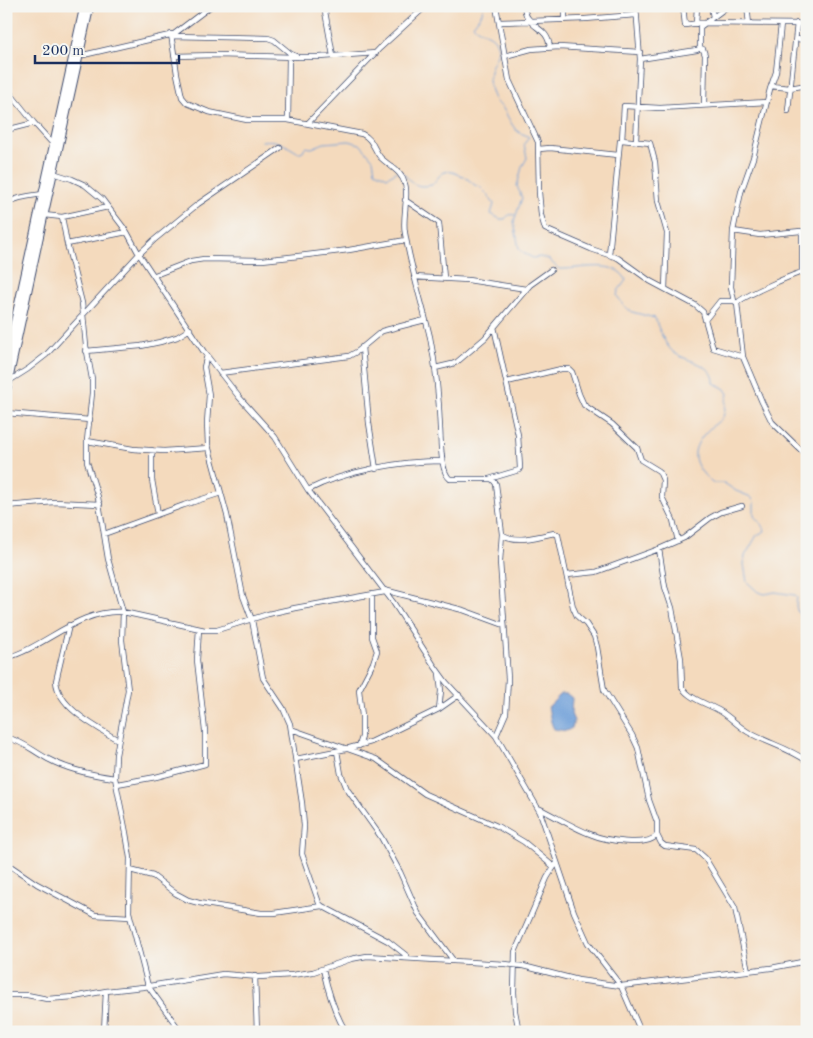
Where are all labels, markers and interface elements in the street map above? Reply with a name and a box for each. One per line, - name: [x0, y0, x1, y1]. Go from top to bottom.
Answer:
- scale bar: [35, 32, 179, 64]
- text: 200 m: [42, 44, 84, 59]

